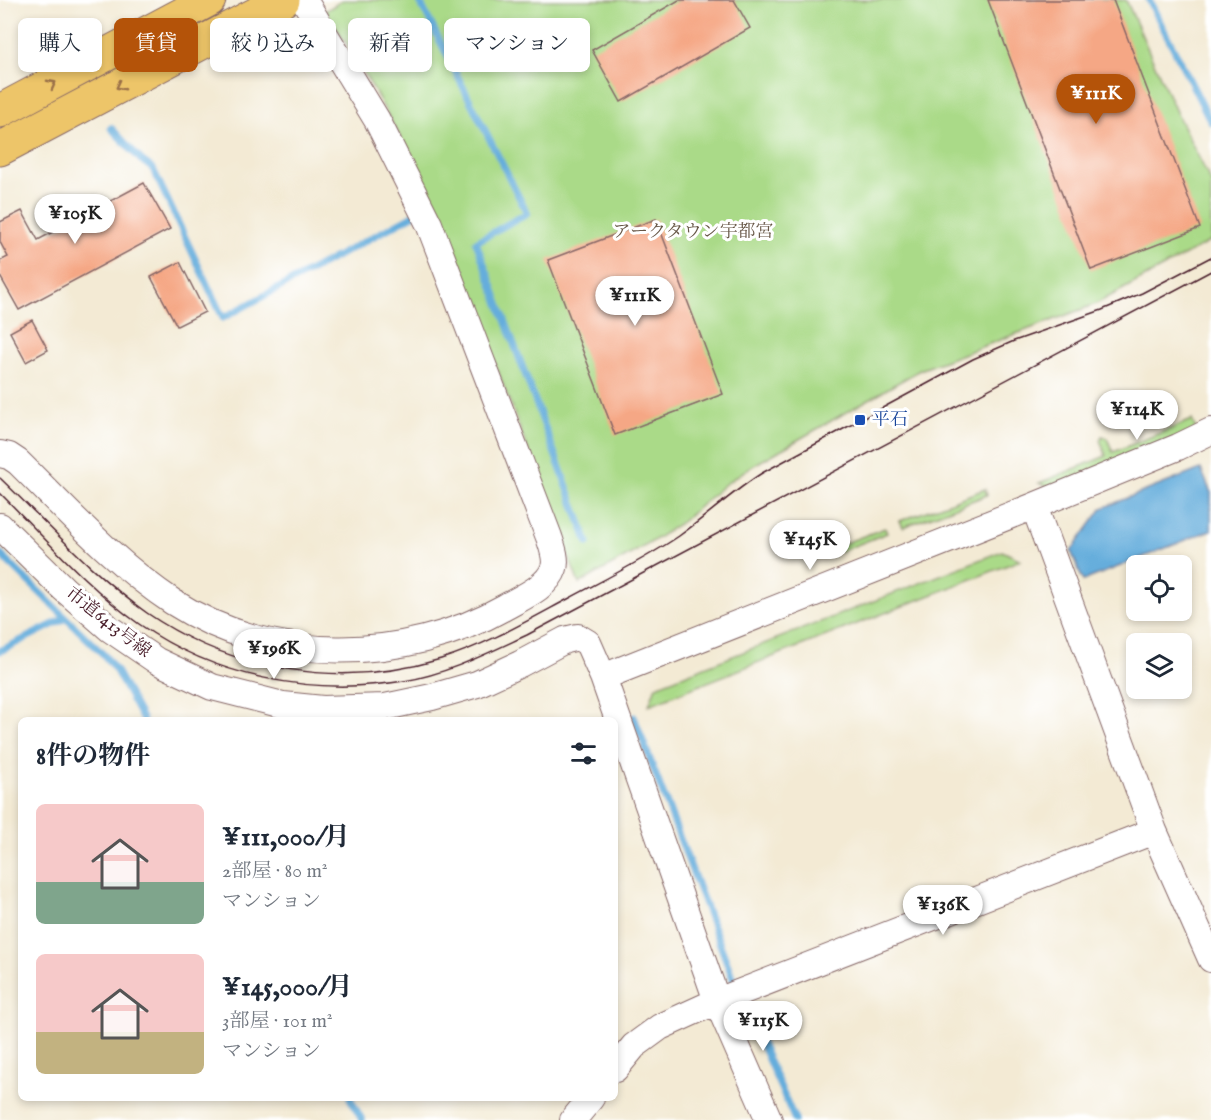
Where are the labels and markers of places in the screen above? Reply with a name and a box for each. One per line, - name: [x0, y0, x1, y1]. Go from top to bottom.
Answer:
- pin: ¥111K: [1054, 74, 1138, 125]
- pin: ¥105K: [33, 194, 117, 245]
- pin: ¥111K: [593, 276, 677, 327]
- pin: ¥114K: [1095, 390, 1179, 441]
- place label: 平石: [872, 409, 908, 432]
- marker: 平石: [853, 413, 867, 427]
- pin: ¥145K: [768, 520, 852, 571]
- pin: ¥196K: [232, 629, 316, 680]
- pin: ¥136K: [901, 885, 985, 936]
- pin: ¥115K: [721, 1001, 805, 1052]

